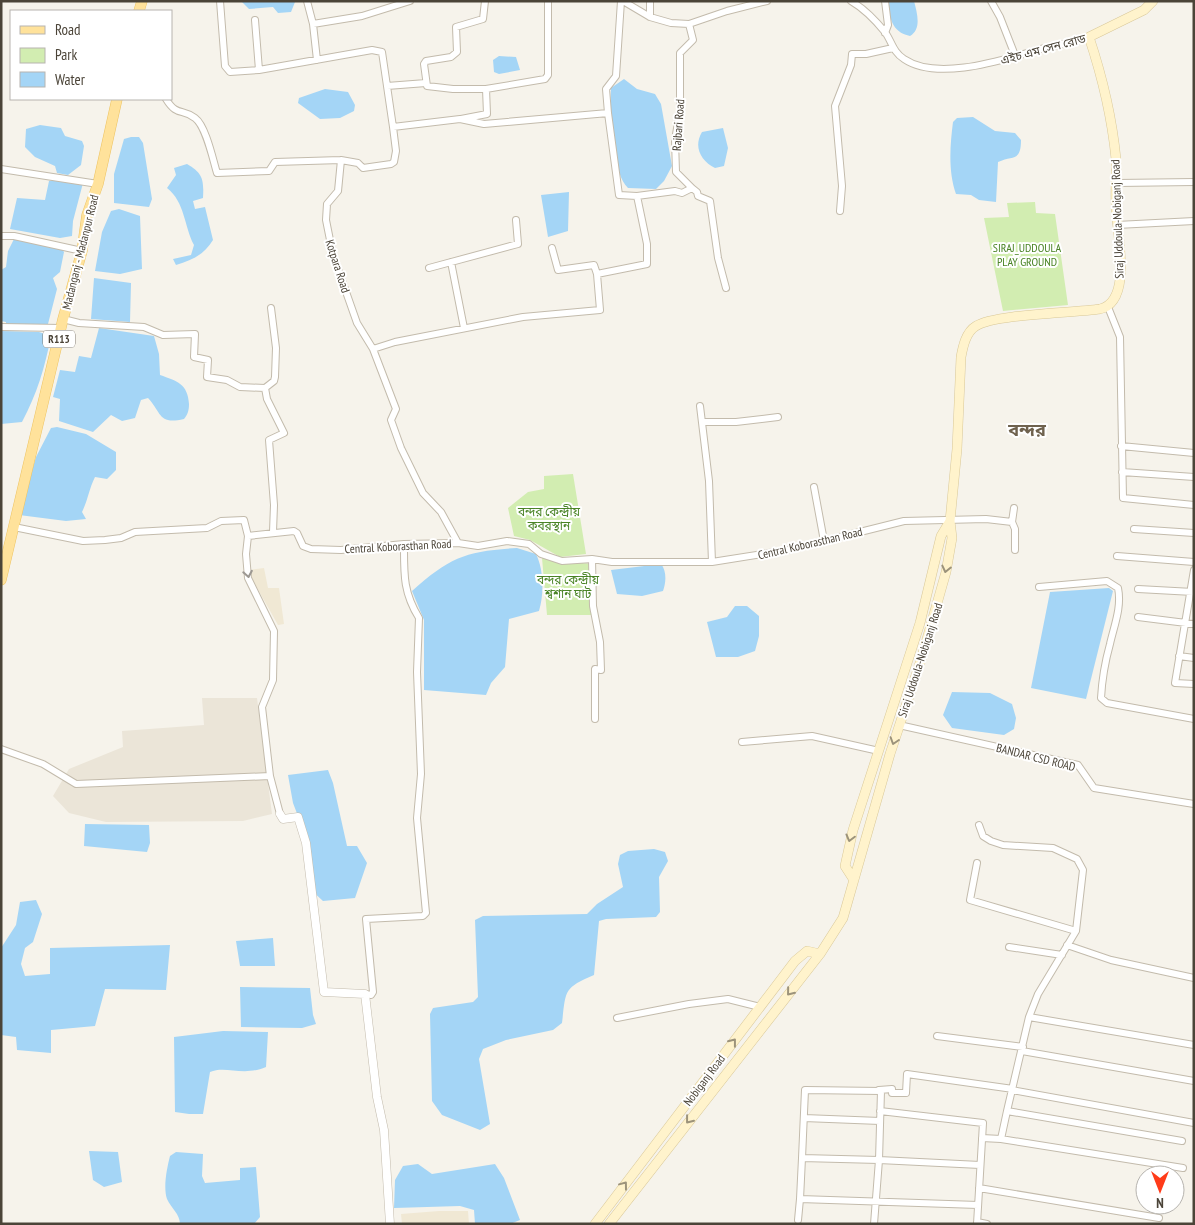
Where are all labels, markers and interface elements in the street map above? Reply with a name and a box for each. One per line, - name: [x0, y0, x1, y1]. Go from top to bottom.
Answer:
- legend: [10, 10, 172, 100]
- text: Road: [55, 20, 81, 39]
- street label: এইচ এম সেন রোড: [999, 30, 1088, 68]
- text: Park: [55, 45, 77, 64]
- text: Water: [55, 70, 86, 89]
- street label: Rajbari Road: [669, 99, 687, 151]
- street label: Siraj Uddoula-Nobiganj Road: [1107, 159, 1127, 279]
- street label: Madanganj - Madanpur Road: [58, 193, 102, 311]
- street label: Kotpara Road: [322, 237, 354, 295]
- park label: SIRAJ_UDDOULA PLAY GROUND: [993, 240, 1062, 269]
- road number: R113: [43, 330, 75, 348]
- district label: বন্দর: [1007, 418, 1047, 441]
- park label: বন্দর কেন্দ্রীয় কবরস্থান: [517, 504, 581, 533]
- street label: Central Koborasthan Road: [756, 524, 864, 562]
- street label: Central Koborasthan Road: [344, 536, 452, 556]
- one-way arrow: [941, 565, 952, 574]
- one-way arrow: [243, 569, 253, 578]
- park label: বন্দর কেন্দ্রীয় শ্বশান ঘাট: [536, 572, 600, 601]
- street label: Siraj Uddoula-Nobiganj Road: [894, 601, 946, 719]
- one-way arrow: [890, 737, 900, 745]
- street label: BANDAR CSD ROAD: [995, 740, 1077, 774]
- one-way arrow: [846, 833, 856, 841]
- one-way arrow: [787, 986, 795, 995]
- one-way arrow: [728, 1038, 737, 1047]
- street label: Nobiganj Road: [680, 1051, 728, 1109]
- one-way arrow: [686, 1114, 695, 1124]
- north arrow: [1135, 1165, 1185, 1215]
- one-way arrow: [619, 1182, 627, 1191]
- text: N: [1156, 1194, 1164, 1212]

